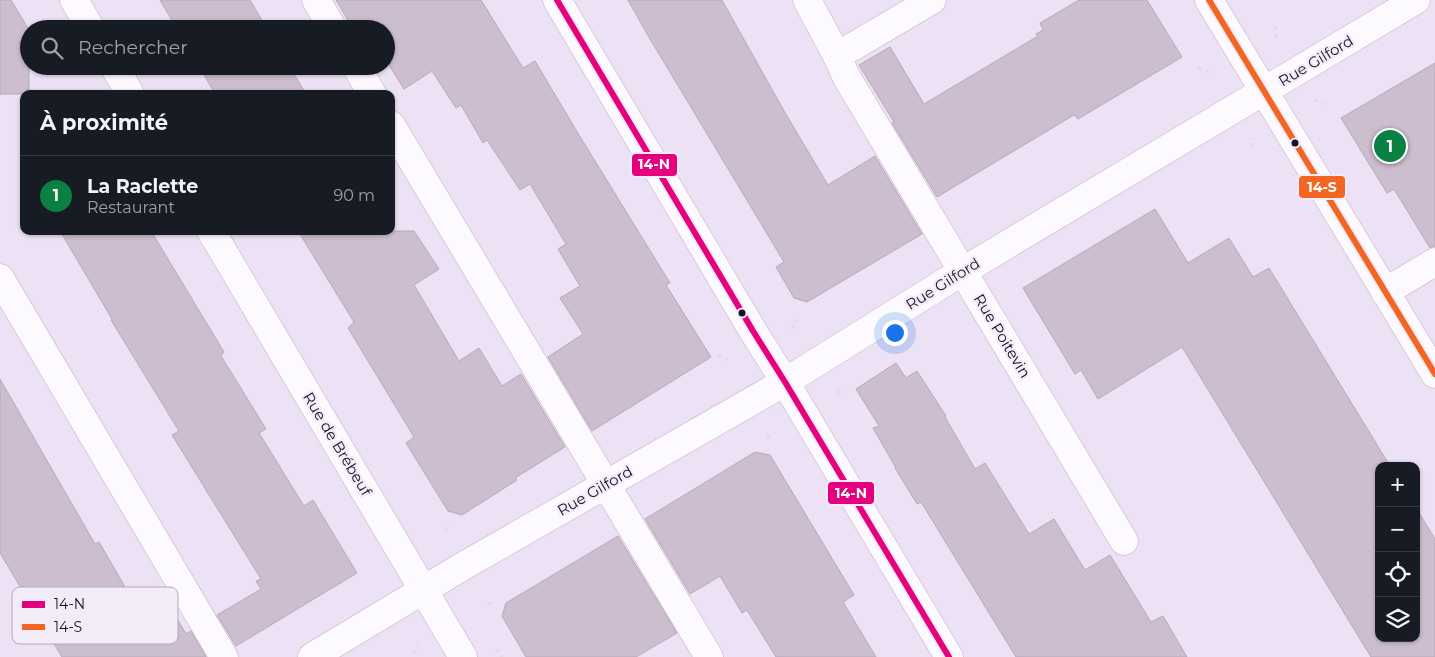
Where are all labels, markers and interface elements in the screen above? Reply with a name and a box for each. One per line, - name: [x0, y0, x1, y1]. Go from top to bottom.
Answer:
- search box: [20, 20, 395, 75]
- street label: Rue Gilford: [1275, 31, 1357, 90]
- icon: search: [38, 34, 66, 62]
- text: Rechercher: [78, 36, 188, 59]
- text: À proximité: [40, 110, 168, 135]
- pin: 1: [1374, 127, 1406, 165]
- unlabelled marker: [1290, 138, 1300, 148]
- line badge: 14-N: [631, 153, 678, 177]
- text: 14-N: [638, 155, 670, 173]
- text: La Raclette: [87, 175, 198, 198]
- line badge: 14-S: [1298, 175, 1346, 199]
- text: 14-S: [1307, 178, 1337, 196]
- text: 1: [53, 186, 59, 205]
- text: 90 m: [333, 186, 375, 205]
- text: Restaurant: [87, 198, 175, 217]
- street label: Rue Gilford: [902, 253, 983, 314]
- street label: Rue Poitevin: [970, 290, 1035, 381]
- unlabelled marker: [737, 308, 747, 318]
- your location: [882, 320, 908, 346]
- street label: Rue de Brébeuf: [299, 388, 376, 500]
- street label: Rue Gilford: [554, 461, 636, 520]
- map controls: [1375, 462, 1420, 642]
- button: +: [1375, 462, 1420, 507]
- line badge: 14-N: [827, 481, 875, 505]
- text: 14-N: [835, 484, 867, 502]
- button: −: [1375, 507, 1420, 552]
- button: locate: [1375, 552, 1420, 597]
- legend: [12, 587, 178, 644]
- text: 14-N: [54, 595, 85, 613]
- button: layers: [1375, 597, 1420, 642]
- text: 14-S: [54, 618, 82, 636]

